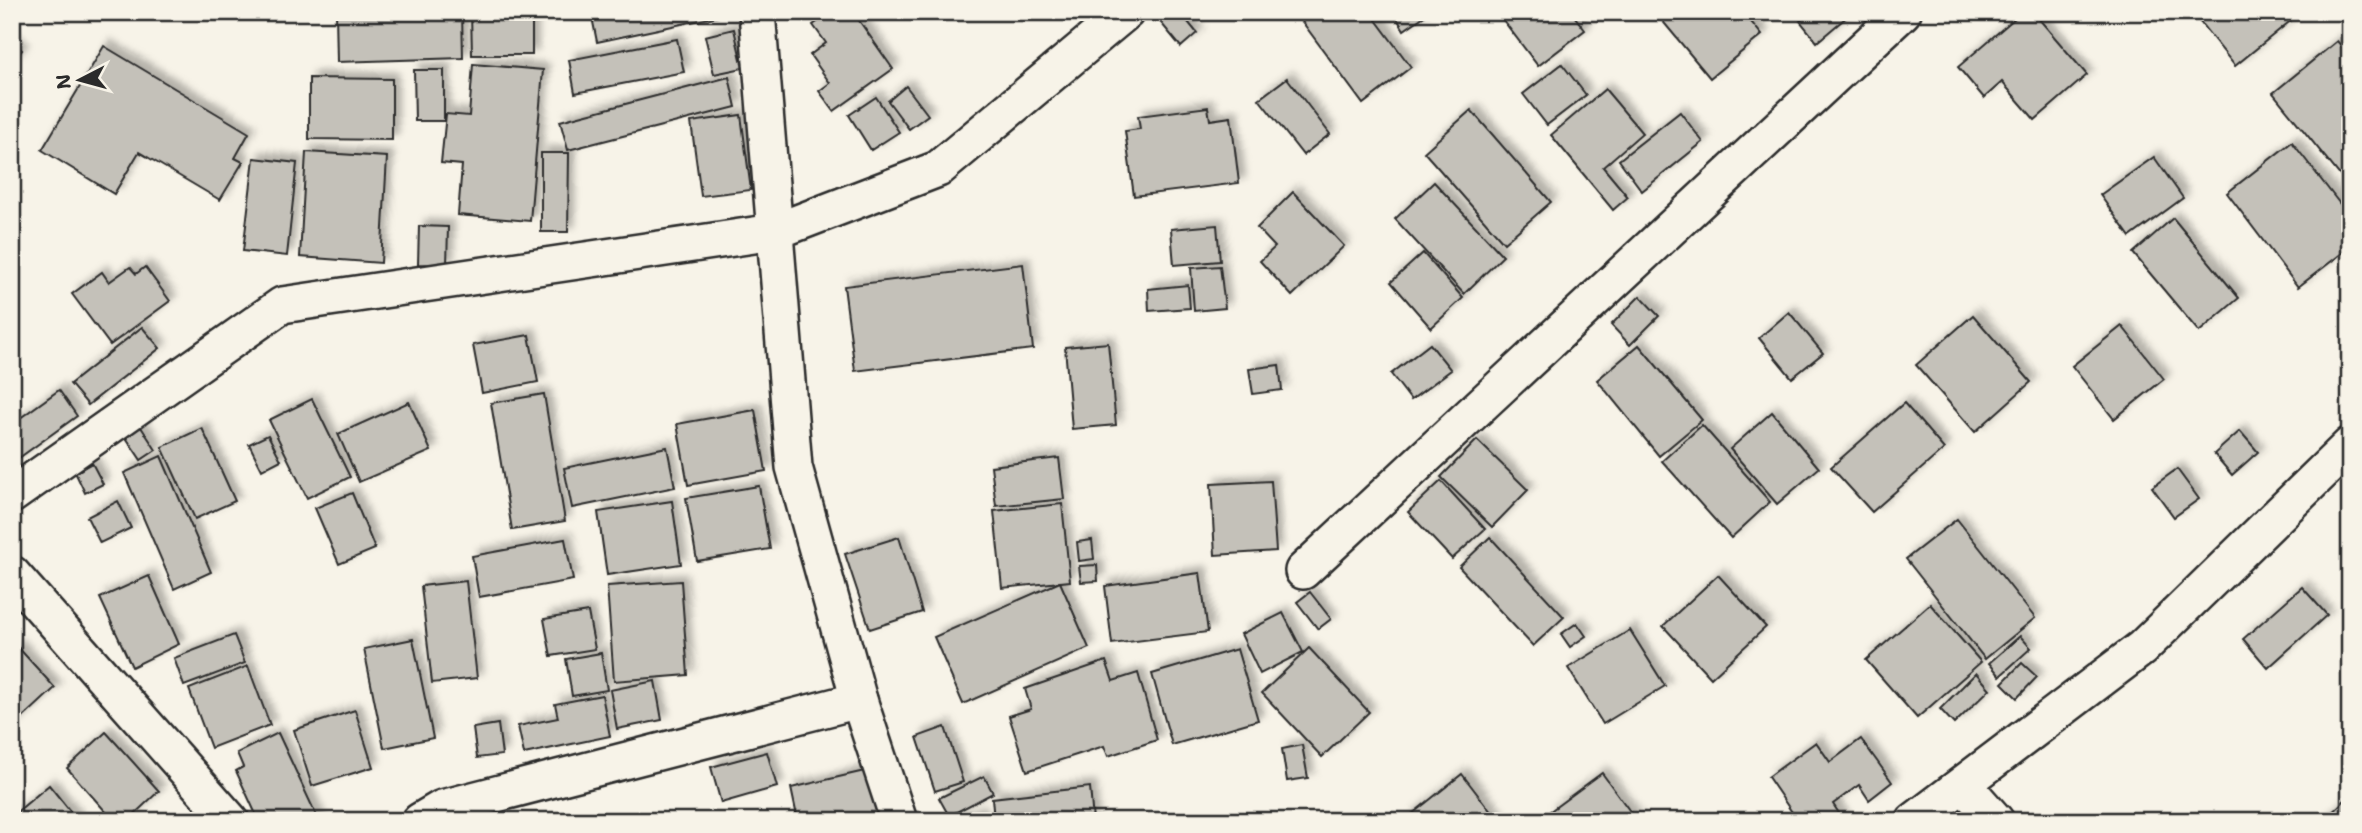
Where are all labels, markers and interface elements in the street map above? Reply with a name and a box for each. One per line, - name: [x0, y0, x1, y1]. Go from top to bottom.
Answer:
- north arrow: [46, 46, 116, 116]
- text: N: [50, 73, 77, 91]

